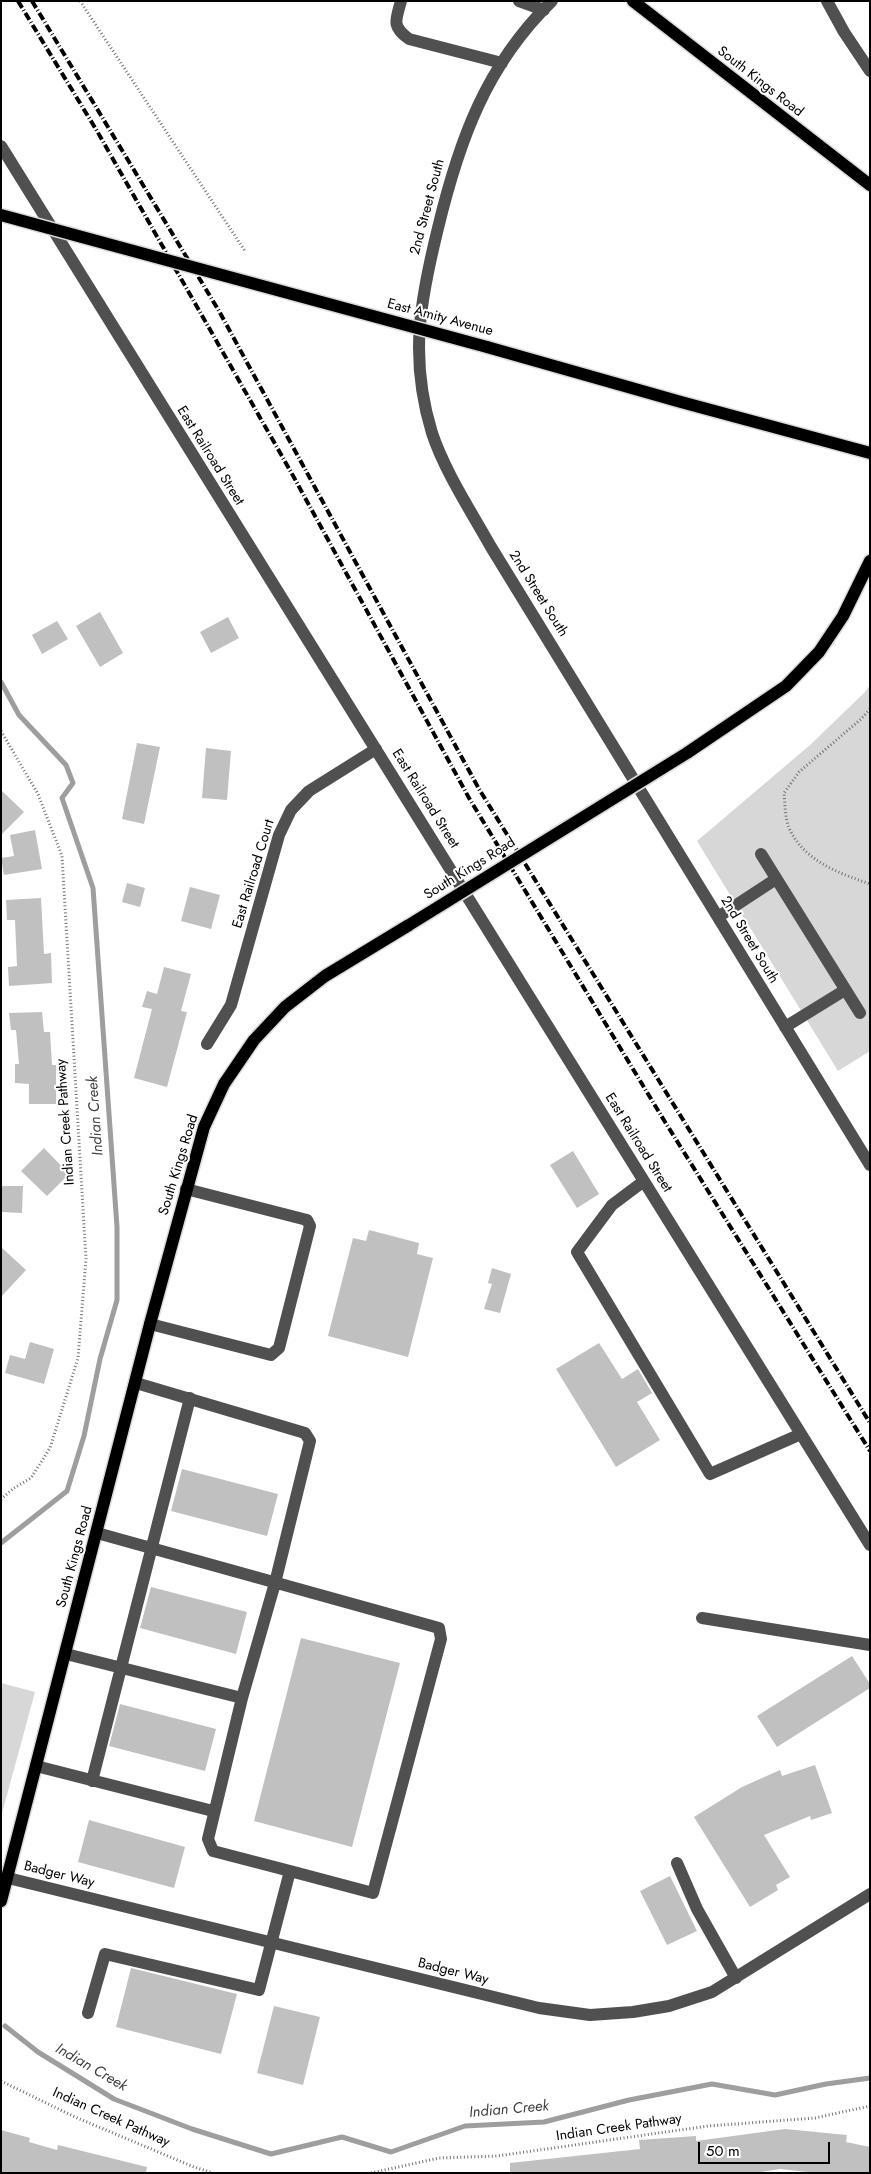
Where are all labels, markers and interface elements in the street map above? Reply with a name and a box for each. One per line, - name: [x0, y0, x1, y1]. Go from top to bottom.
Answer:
- street label: South Kings Road: [714, 43, 806, 121]
- street label: 2nd Street South: [407, 157, 449, 257]
- street label: East Amity Avenue: [385, 296, 495, 340]
- street label: East Railroad Street: [173, 403, 247, 509]
- street label: 2nd Street South: [505, 548, 571, 640]
- street label: East Railroad Street: [388, 746, 462, 852]
- street label: East Railroad Court: [229, 818, 279, 930]
- street label: South Kings Road: [421, 834, 519, 904]
- street label: 2nd Street South: [716, 893, 782, 987]
- street label: Indian Creek Pathway: [53, 1058, 79, 1186]
- water label: Indian Creek: [84, 1076, 108, 1156]
- street label: East Railroad Street: [601, 1090, 675, 1196]
- street label: South Kings Road: [156, 1113, 202, 1217]
- street label: South Kings Road: [53, 1504, 97, 1610]
- street label: Badger Way: [22, 1858, 96, 1892]
- street label: Badger Way: [416, 1955, 490, 1989]
- water label: Indian Creek: [52, 2040, 130, 2096]
- street label: Indian Creek Pathway: [50, 2085, 172, 2151]
- water label: Indian Creek: [468, 2098, 550, 2122]
- street label: Indian Creek Pathway: [555, 2111, 683, 2145]
- scale bar: [701, 2132, 834, 2164]
- text: 50 m: [706, 2140, 740, 2162]

